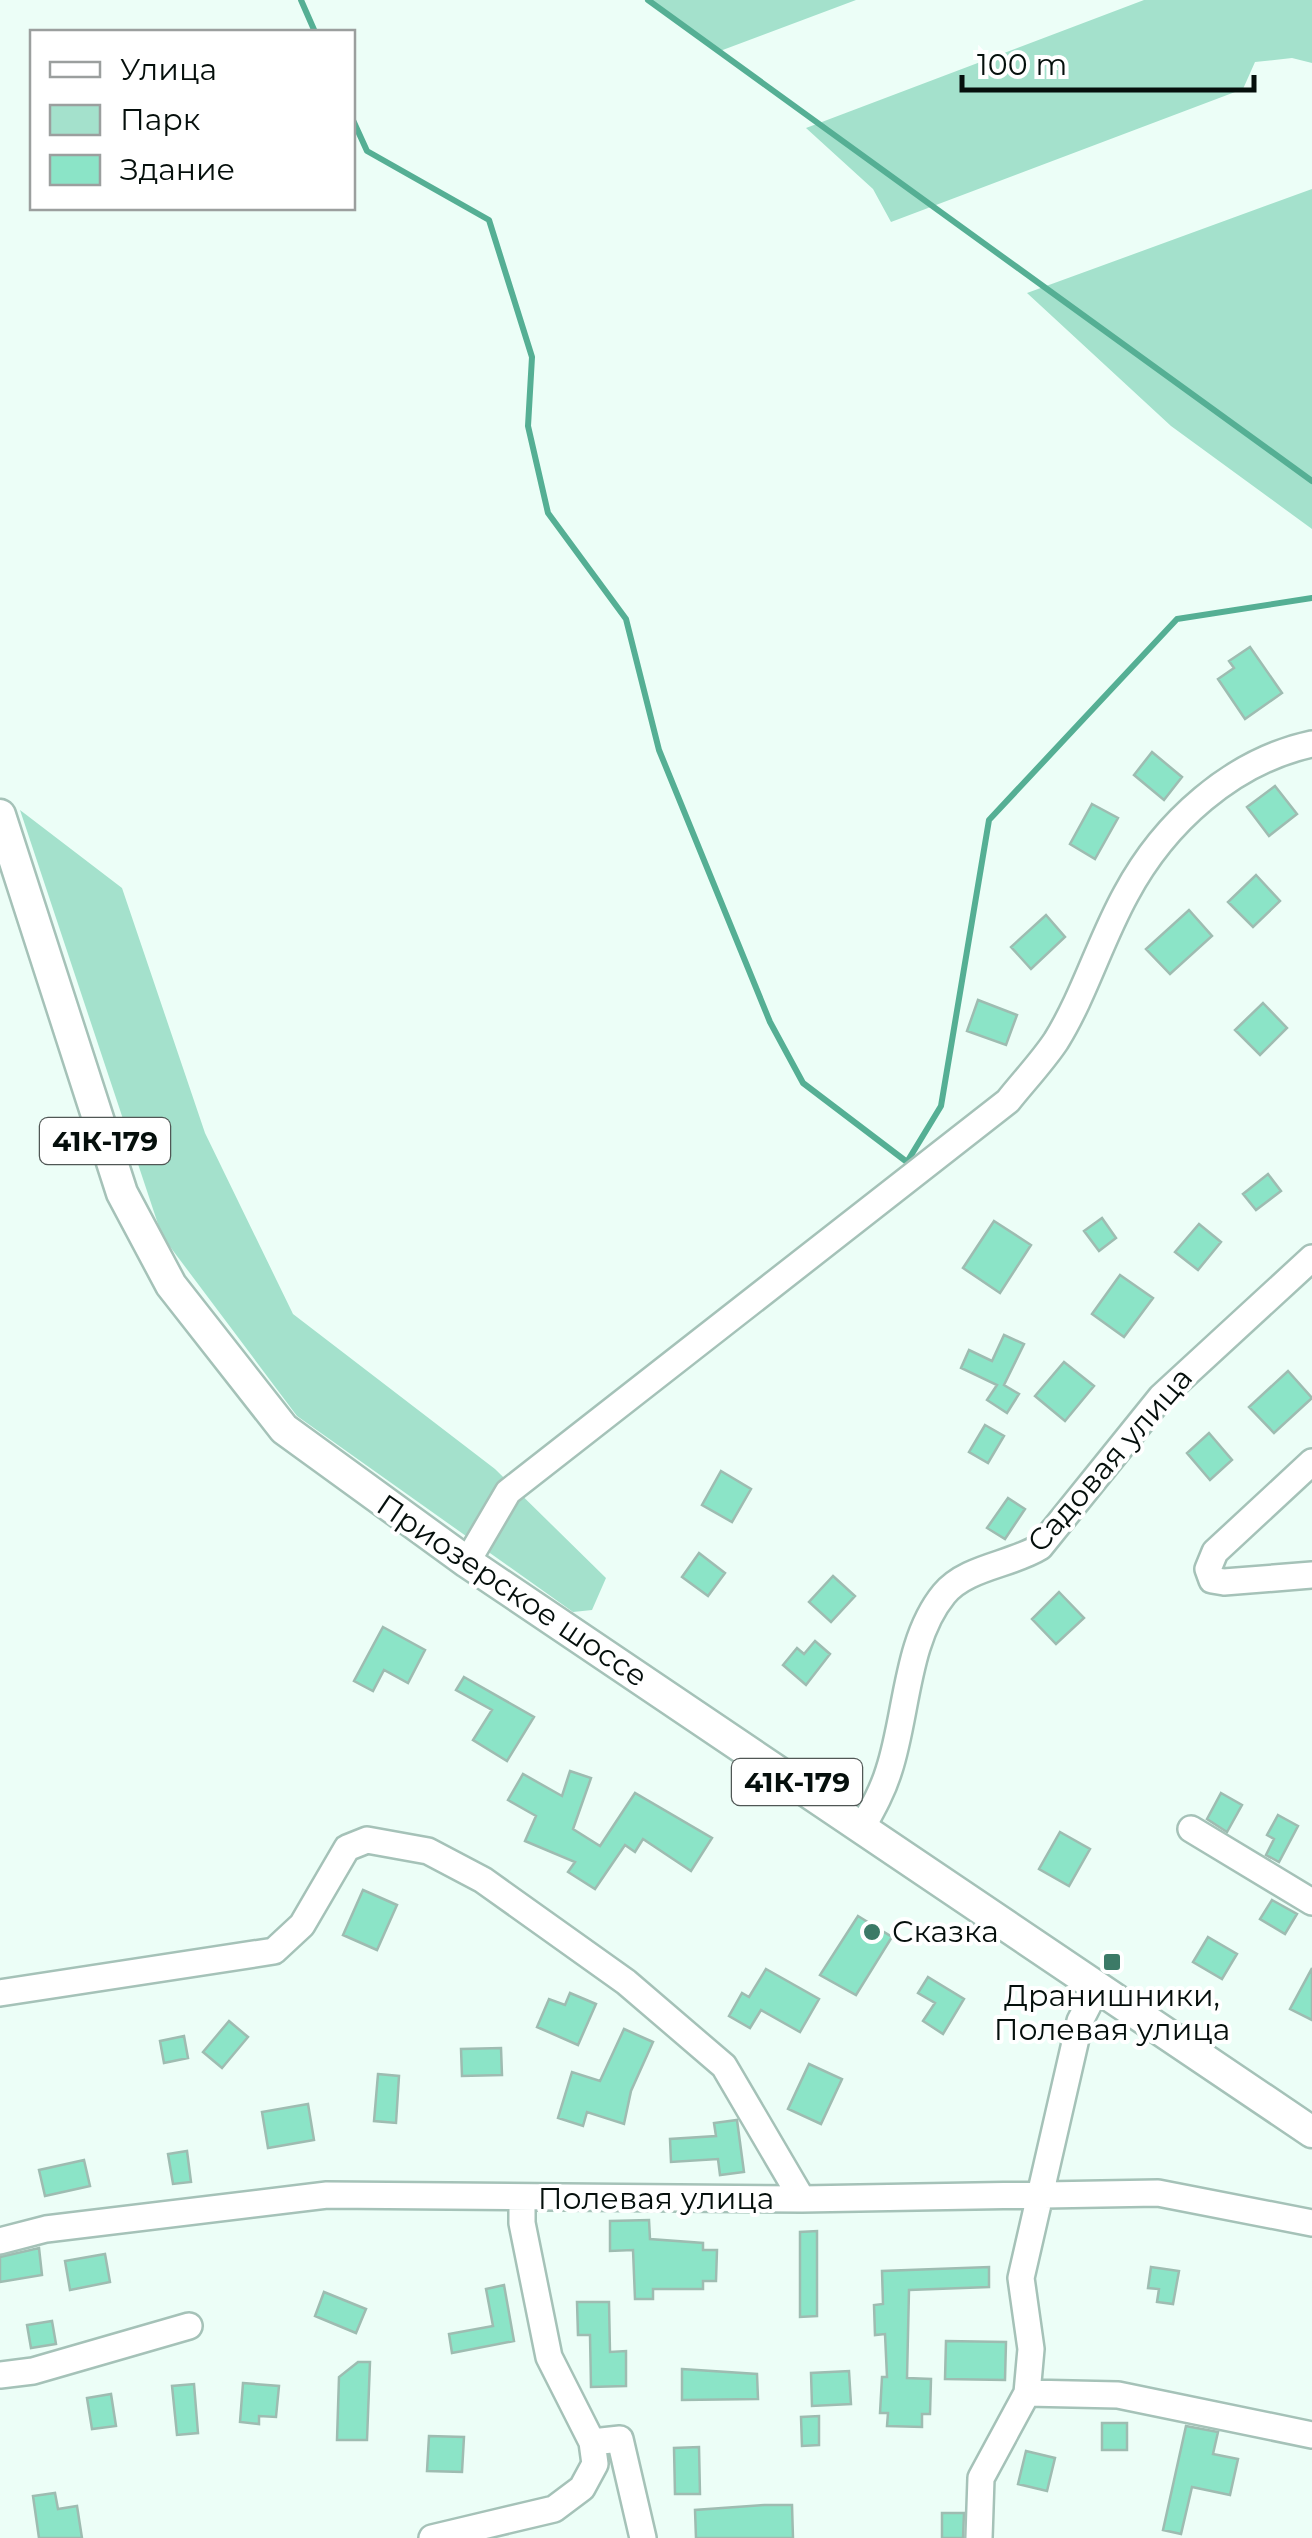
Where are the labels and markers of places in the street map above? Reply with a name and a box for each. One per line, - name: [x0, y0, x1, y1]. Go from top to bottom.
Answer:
- place label: Сказка: [892, 1913, 999, 1950]
- marker: Сказка: [861, 1921, 883, 1943]
- marker: Дранишники, Полевая улица: [1101, 1951, 1123, 1973]
- place label: Дранишники, Полевая улица: [994, 1977, 1230, 2048]

